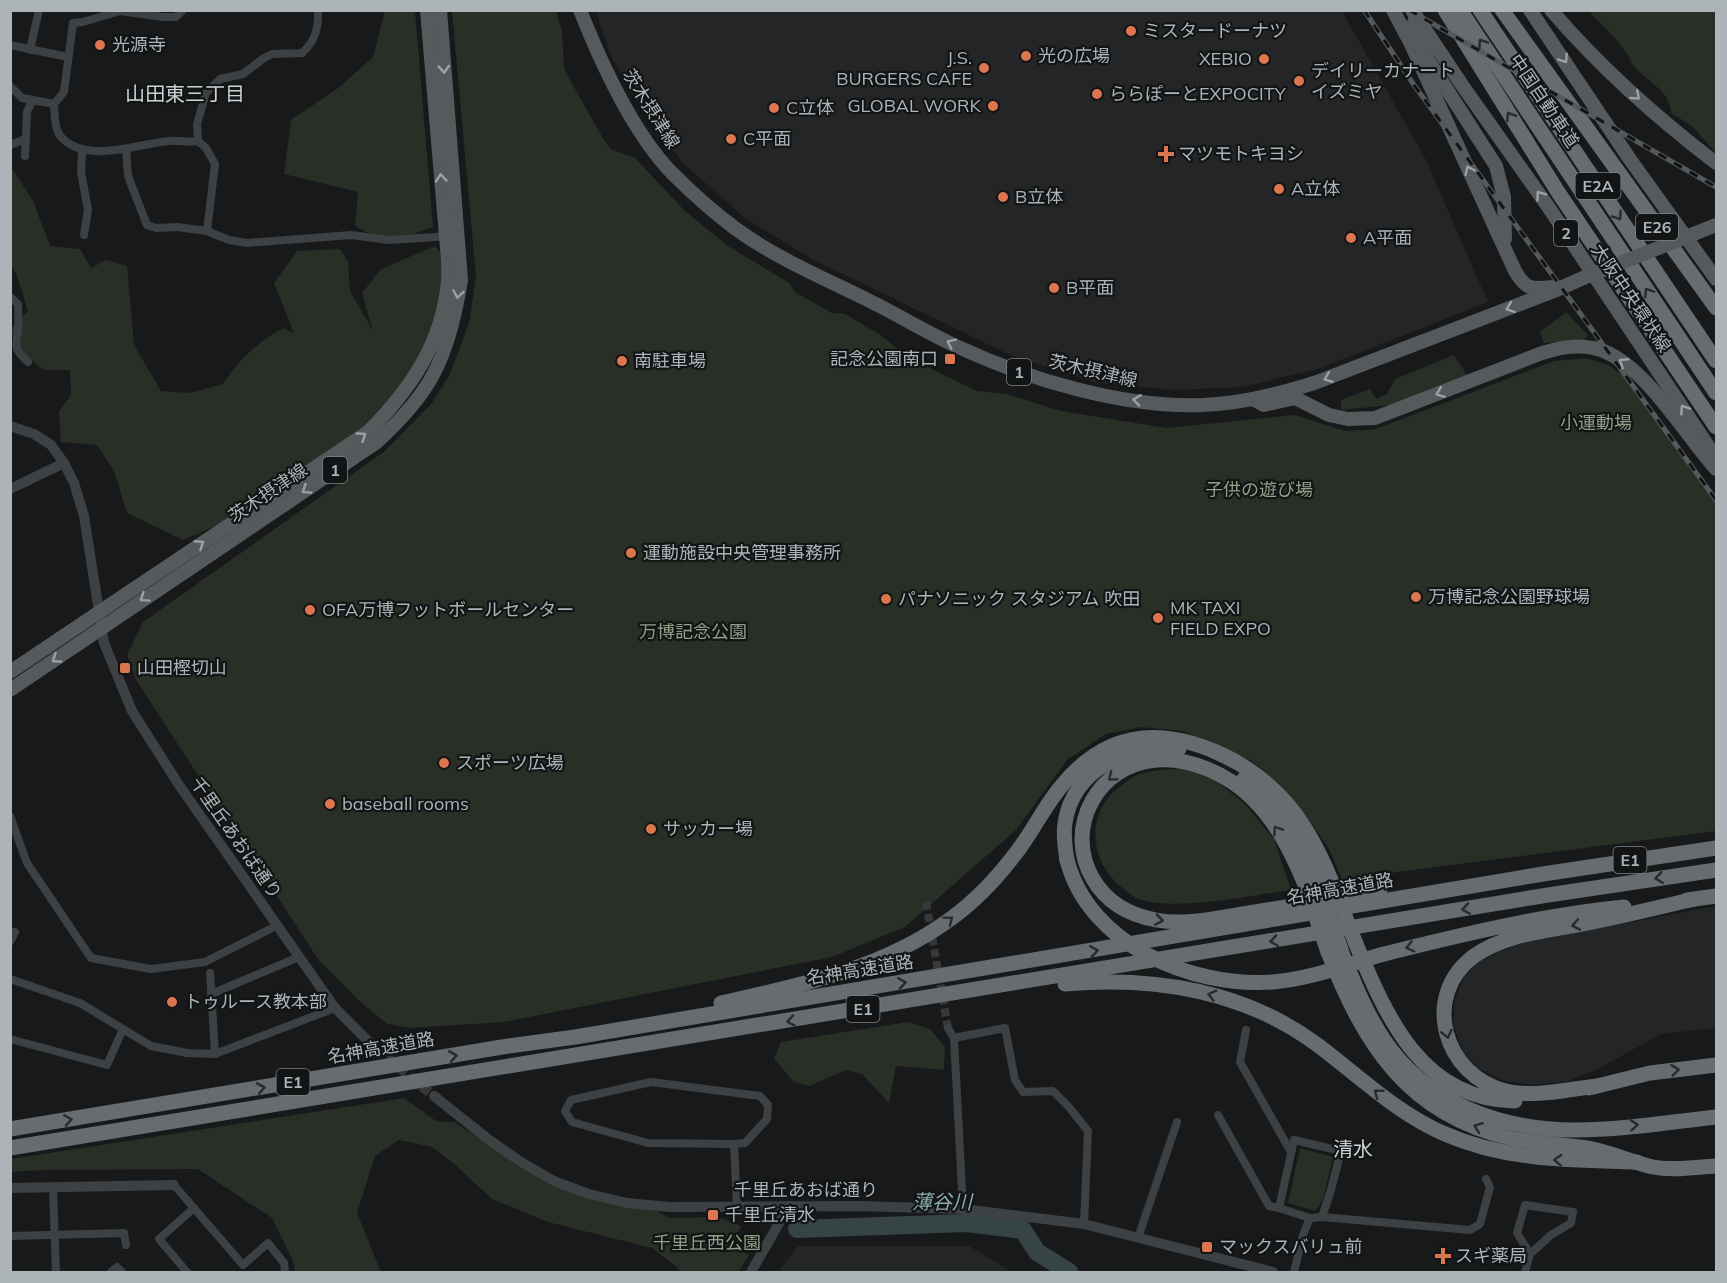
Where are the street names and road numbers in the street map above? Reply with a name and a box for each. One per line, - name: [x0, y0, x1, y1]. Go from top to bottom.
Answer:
- street label: 中国自動車道: [1505, 50, 1584, 152]
- street label: 茨木摂津線: [618, 64, 685, 153]
- road number: E2A: [1576, 173, 1620, 199]
- road number: E26: [1636, 214, 1678, 240]
- road number: 2: [1554, 220, 1578, 246]
- street label: 大阪中央環状線: [1587, 239, 1676, 356]
- street label: 茨木摂津線: [1047, 349, 1140, 392]
- road number: 1: [1007, 359, 1031, 385]
- road number: 1: [323, 457, 347, 483]
- street label: 茨木摂津線: [224, 458, 311, 527]
- street label: 千里丘あおば通り: [186, 772, 287, 903]
- road number: E1: [1614, 847, 1646, 873]
- street label: 名神高速道路: [1285, 868, 1395, 909]
- street label: 名神高速道路: [805, 950, 915, 989]
- road number: E1: [846, 996, 880, 1022]
- street label: 名神高速道路: [326, 1027, 436, 1068]
- road number: E1: [276, 1069, 310, 1095]
- street label: 千里丘あおば通り: [734, 1178, 878, 1201]

